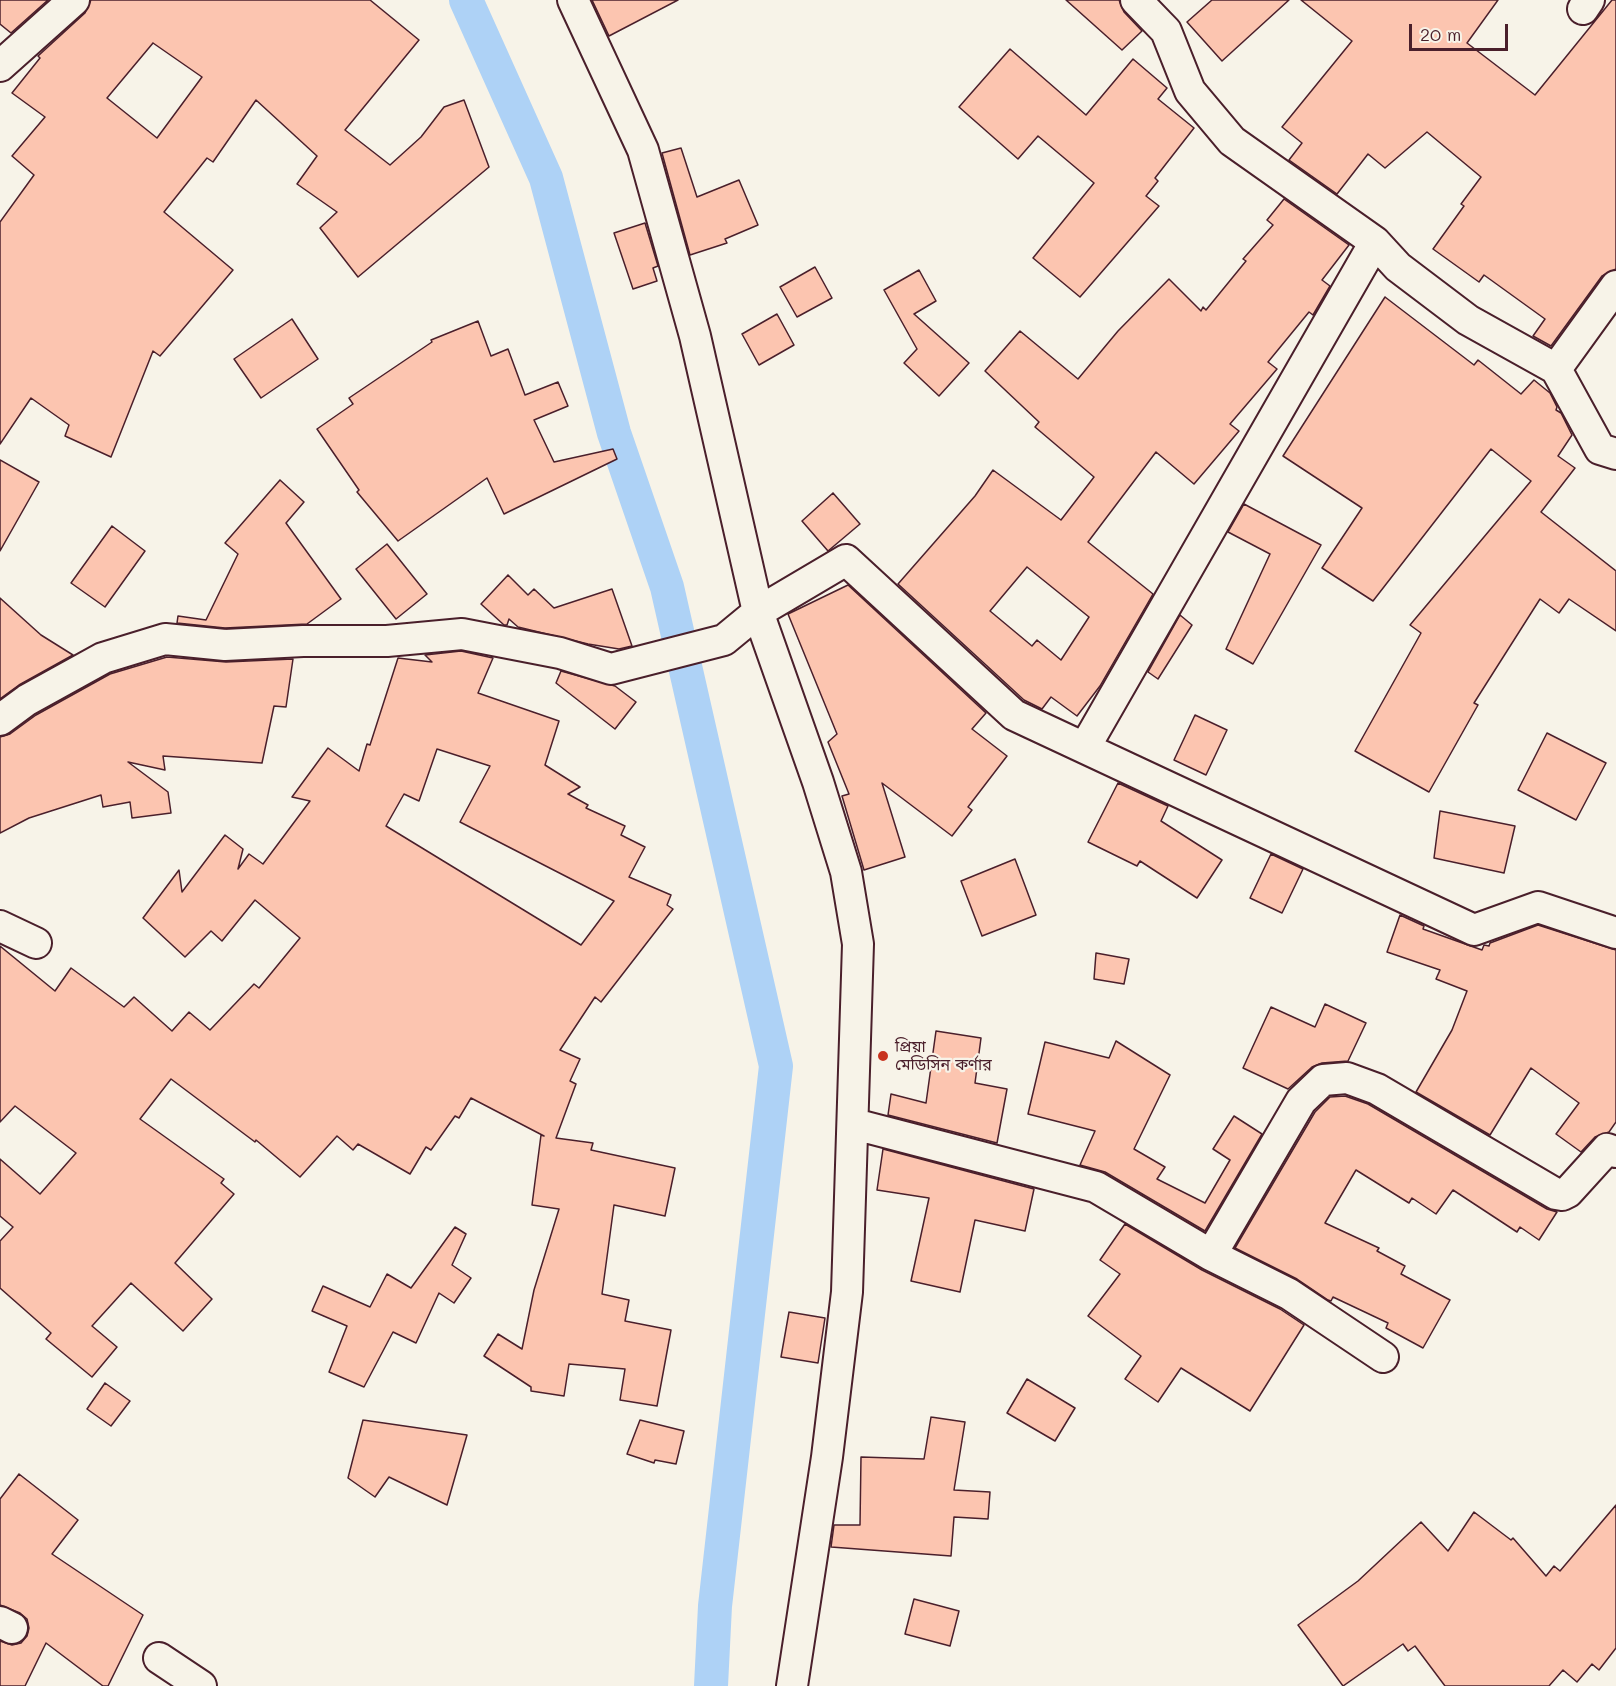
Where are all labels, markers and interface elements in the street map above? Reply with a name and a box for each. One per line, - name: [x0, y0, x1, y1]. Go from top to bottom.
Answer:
- scale bar: [1412, 12, 1511, 50]
- text: 20 m: [1420, 22, 1461, 46]
- place label: প্রিয়া মেডিসিন কর্ণার: [895, 1037, 992, 1075]
- marker: প্রিয়া মেডিসিন কর্ণার: [876, 1049, 890, 1063]

